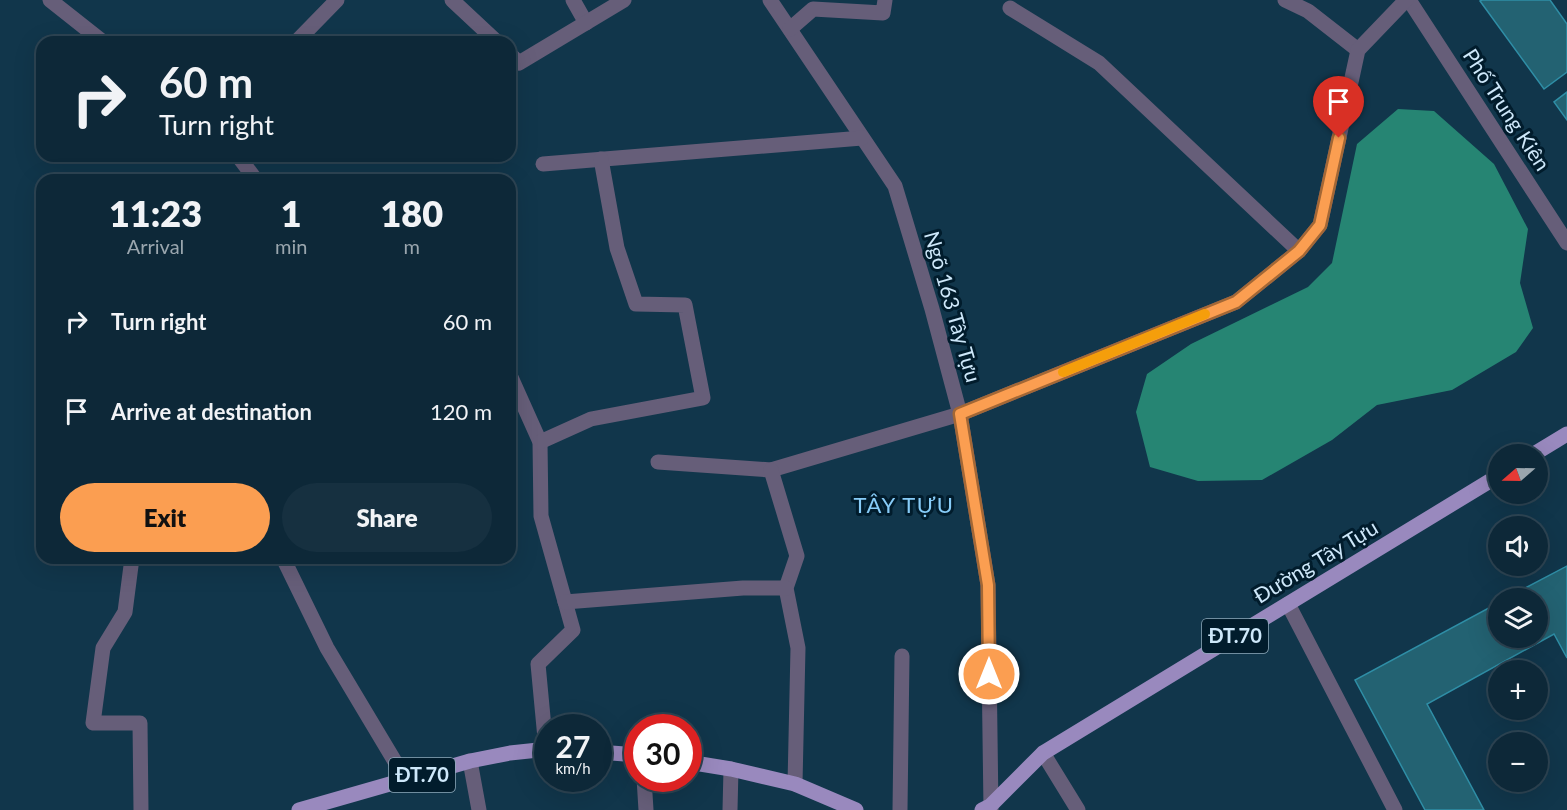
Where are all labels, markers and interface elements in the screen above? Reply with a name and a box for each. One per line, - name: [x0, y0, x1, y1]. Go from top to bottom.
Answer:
- street label: Phố Trung Kiên: [1459, 44, 1556, 175]
- text: 60 m: [159, 57, 253, 107]
- icon: right: [60, 60, 138, 138]
- pin: [1313, 76, 1364, 138]
- icon: arrive: [1322, 85, 1355, 118]
- text: Turn right: [159, 108, 274, 141]
- text: 11:23: [109, 191, 202, 235]
- text: 1: [281, 191, 302, 235]
- text: 180: [380, 191, 443, 235]
- street label: Ngõ 163 Tây Tựu: [920, 228, 987, 385]
- text: Arrival: [127, 234, 184, 258]
- text: min: [275, 234, 307, 258]
- text: m: [403, 234, 420, 258]
- icon: right: [60, 305, 93, 338]
- text: Turn right: [111, 308, 206, 335]
- text: 60 m: [443, 308, 492, 335]
- icon: arrive: [60, 395, 93, 428]
- text: Arrive at destination: [111, 398, 312, 425]
- text: 120 m: [430, 398, 492, 425]
- north arrow: [1488, 444, 1548, 504]
- map controls: [1488, 444, 1548, 792]
- button: Exit: [60, 483, 270, 552]
- button: Share: [282, 483, 492, 552]
- district label: TÂY TỰU: [854, 491, 954, 518]
- street label: Đường Tây Tựu: [1249, 514, 1382, 608]
- button: sound: [1488, 516, 1548, 576]
- button: layers: [1488, 588, 1548, 648]
- road number: ĐT.70: [1202, 619, 1268, 653]
- position arrow: [957, 642, 1021, 706]
- button: +: [1488, 660, 1548, 720]
- speed limit sign: 30: [624, 714, 702, 792]
- text: 27: [556, 728, 590, 764]
- button: −: [1488, 732, 1548, 792]
- road number: ĐT.70: [389, 758, 455, 792]
- text: km/h: [555, 759, 591, 777]

